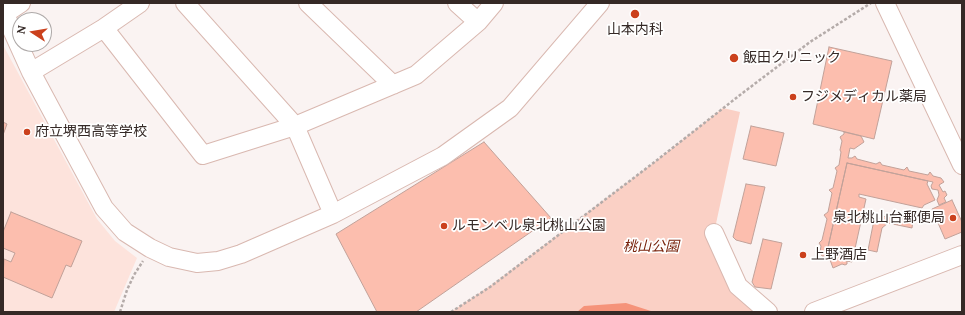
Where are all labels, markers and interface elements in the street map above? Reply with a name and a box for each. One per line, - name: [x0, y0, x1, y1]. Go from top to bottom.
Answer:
- marker: 山本内科: [629, 8, 641, 20]
- north arrow: [12, 12, 52, 52]
- place label: 山本内科: [607, 22, 663, 38]
- text: N: [14, 24, 29, 35]
- place label: 飯田クリニック: [743, 50, 841, 66]
- marker: 飯田クリニック: [728, 52, 740, 64]
- place label: フジメディカル薬局: [801, 89, 927, 105]
- marker: フジメディカル薬局: [788, 92, 798, 102]
- place label: 府立堺西高等学校: [35, 124, 147, 140]
- marker: 府立堺西高等学校: [22, 127, 32, 137]
- place label: 泉北桃山台郵便局: [833, 210, 945, 226]
- marker: 泉北桃山台郵便局: [948, 213, 958, 223]
- place label: ルモンベル泉北桃山公園: [452, 218, 606, 234]
- marker: ルモンベル泉北桃山公園: [439, 221, 449, 231]
- park label: 桃山公園: [623, 239, 679, 255]
- place label: 上野酒店: [811, 247, 867, 263]
- marker: 上野酒店: [798, 250, 808, 260]

